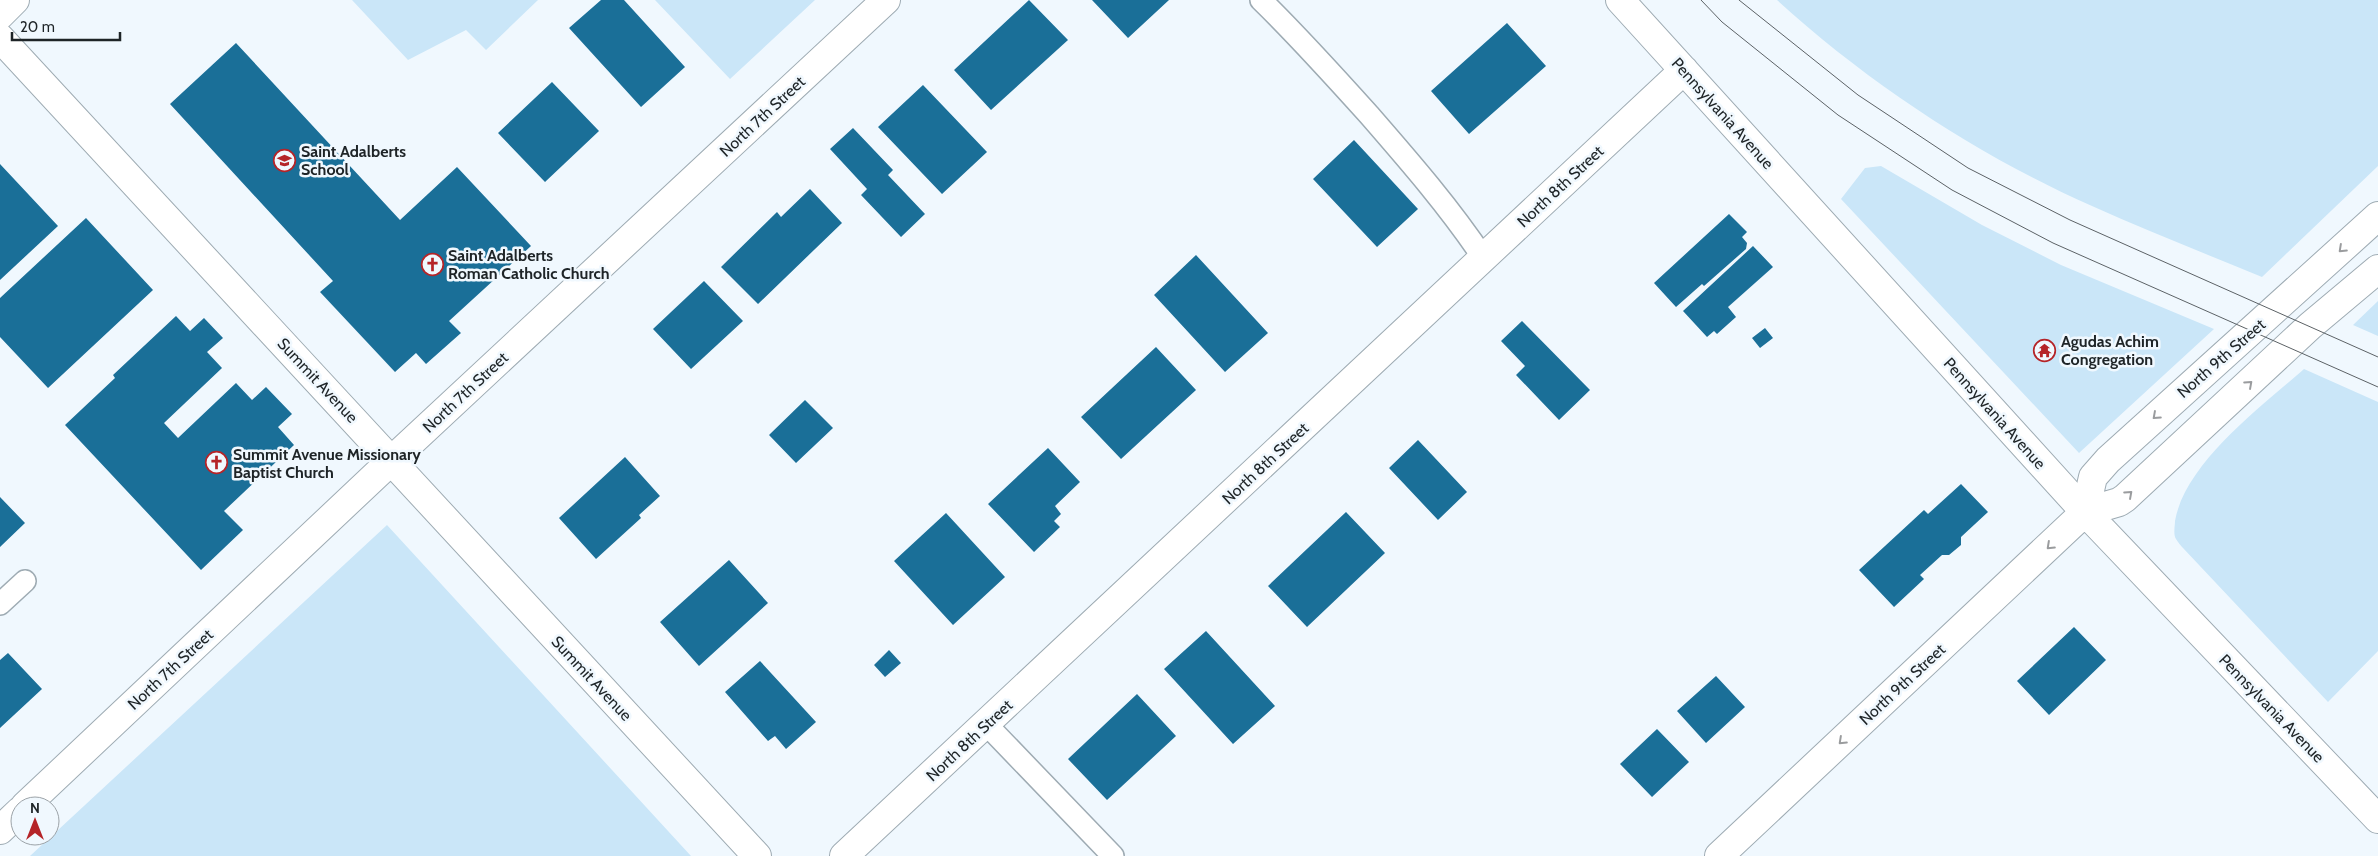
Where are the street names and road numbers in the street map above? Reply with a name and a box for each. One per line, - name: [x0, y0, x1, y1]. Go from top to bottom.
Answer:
- street label: Pennsylvania Avenue: [1668, 54, 1778, 173]
- street label: North 7th Street: [716, 72, 809, 161]
- street label: North 8th Street: [1513, 141, 1608, 231]
- street label: North 9th Street: [2173, 315, 2270, 402]
- street label: Summit Avenue: [274, 334, 362, 427]
- street label: North 7th Street: [419, 348, 512, 437]
- street label: Pennsylvania Avenue: [1940, 354, 2050, 473]
- street label: North 8th Street: [1218, 418, 1313, 508]
- street label: North 7th Street: [124, 625, 217, 714]
- street label: Summit Avenue: [548, 632, 636, 725]
- street label: North 9th Street: [1855, 639, 1950, 729]
- street label: Pennsylvania Avenue: [2215, 650, 2328, 766]
- street label: North 8th Street: [922, 695, 1017, 785]

